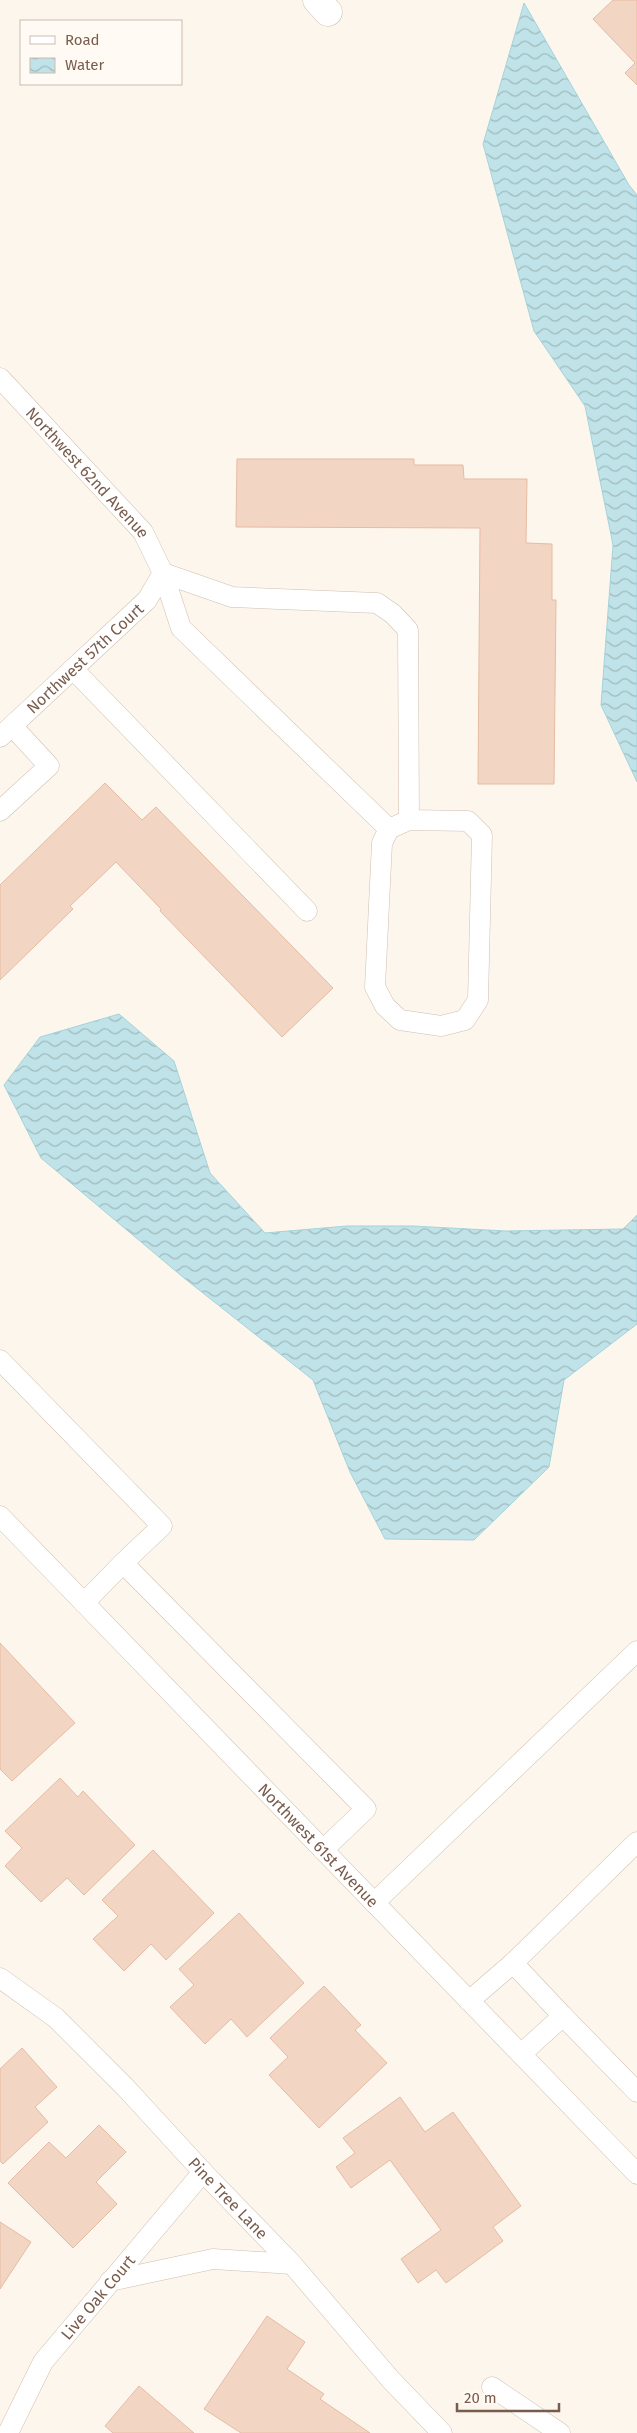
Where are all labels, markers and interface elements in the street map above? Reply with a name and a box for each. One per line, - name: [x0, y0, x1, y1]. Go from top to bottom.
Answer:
- legend: [20, 20, 182, 85]
- text: Road: [65, 31, 100, 49]
- text: Water: [65, 56, 104, 74]
- street label: Northwest 62nd Avenue: [22, 403, 153, 541]
- street label: Northwest 57th Court: [23, 599, 148, 717]
- street label: Northwest 61st Avenue: [254, 1780, 382, 1911]
- street label: Pine Tree Lane: [184, 2154, 272, 2243]
- street label: Live Oak Court: [57, 2251, 139, 2344]
- scale bar: [457, 2380, 560, 2412]
- text: 20 m: [464, 2389, 497, 2407]

